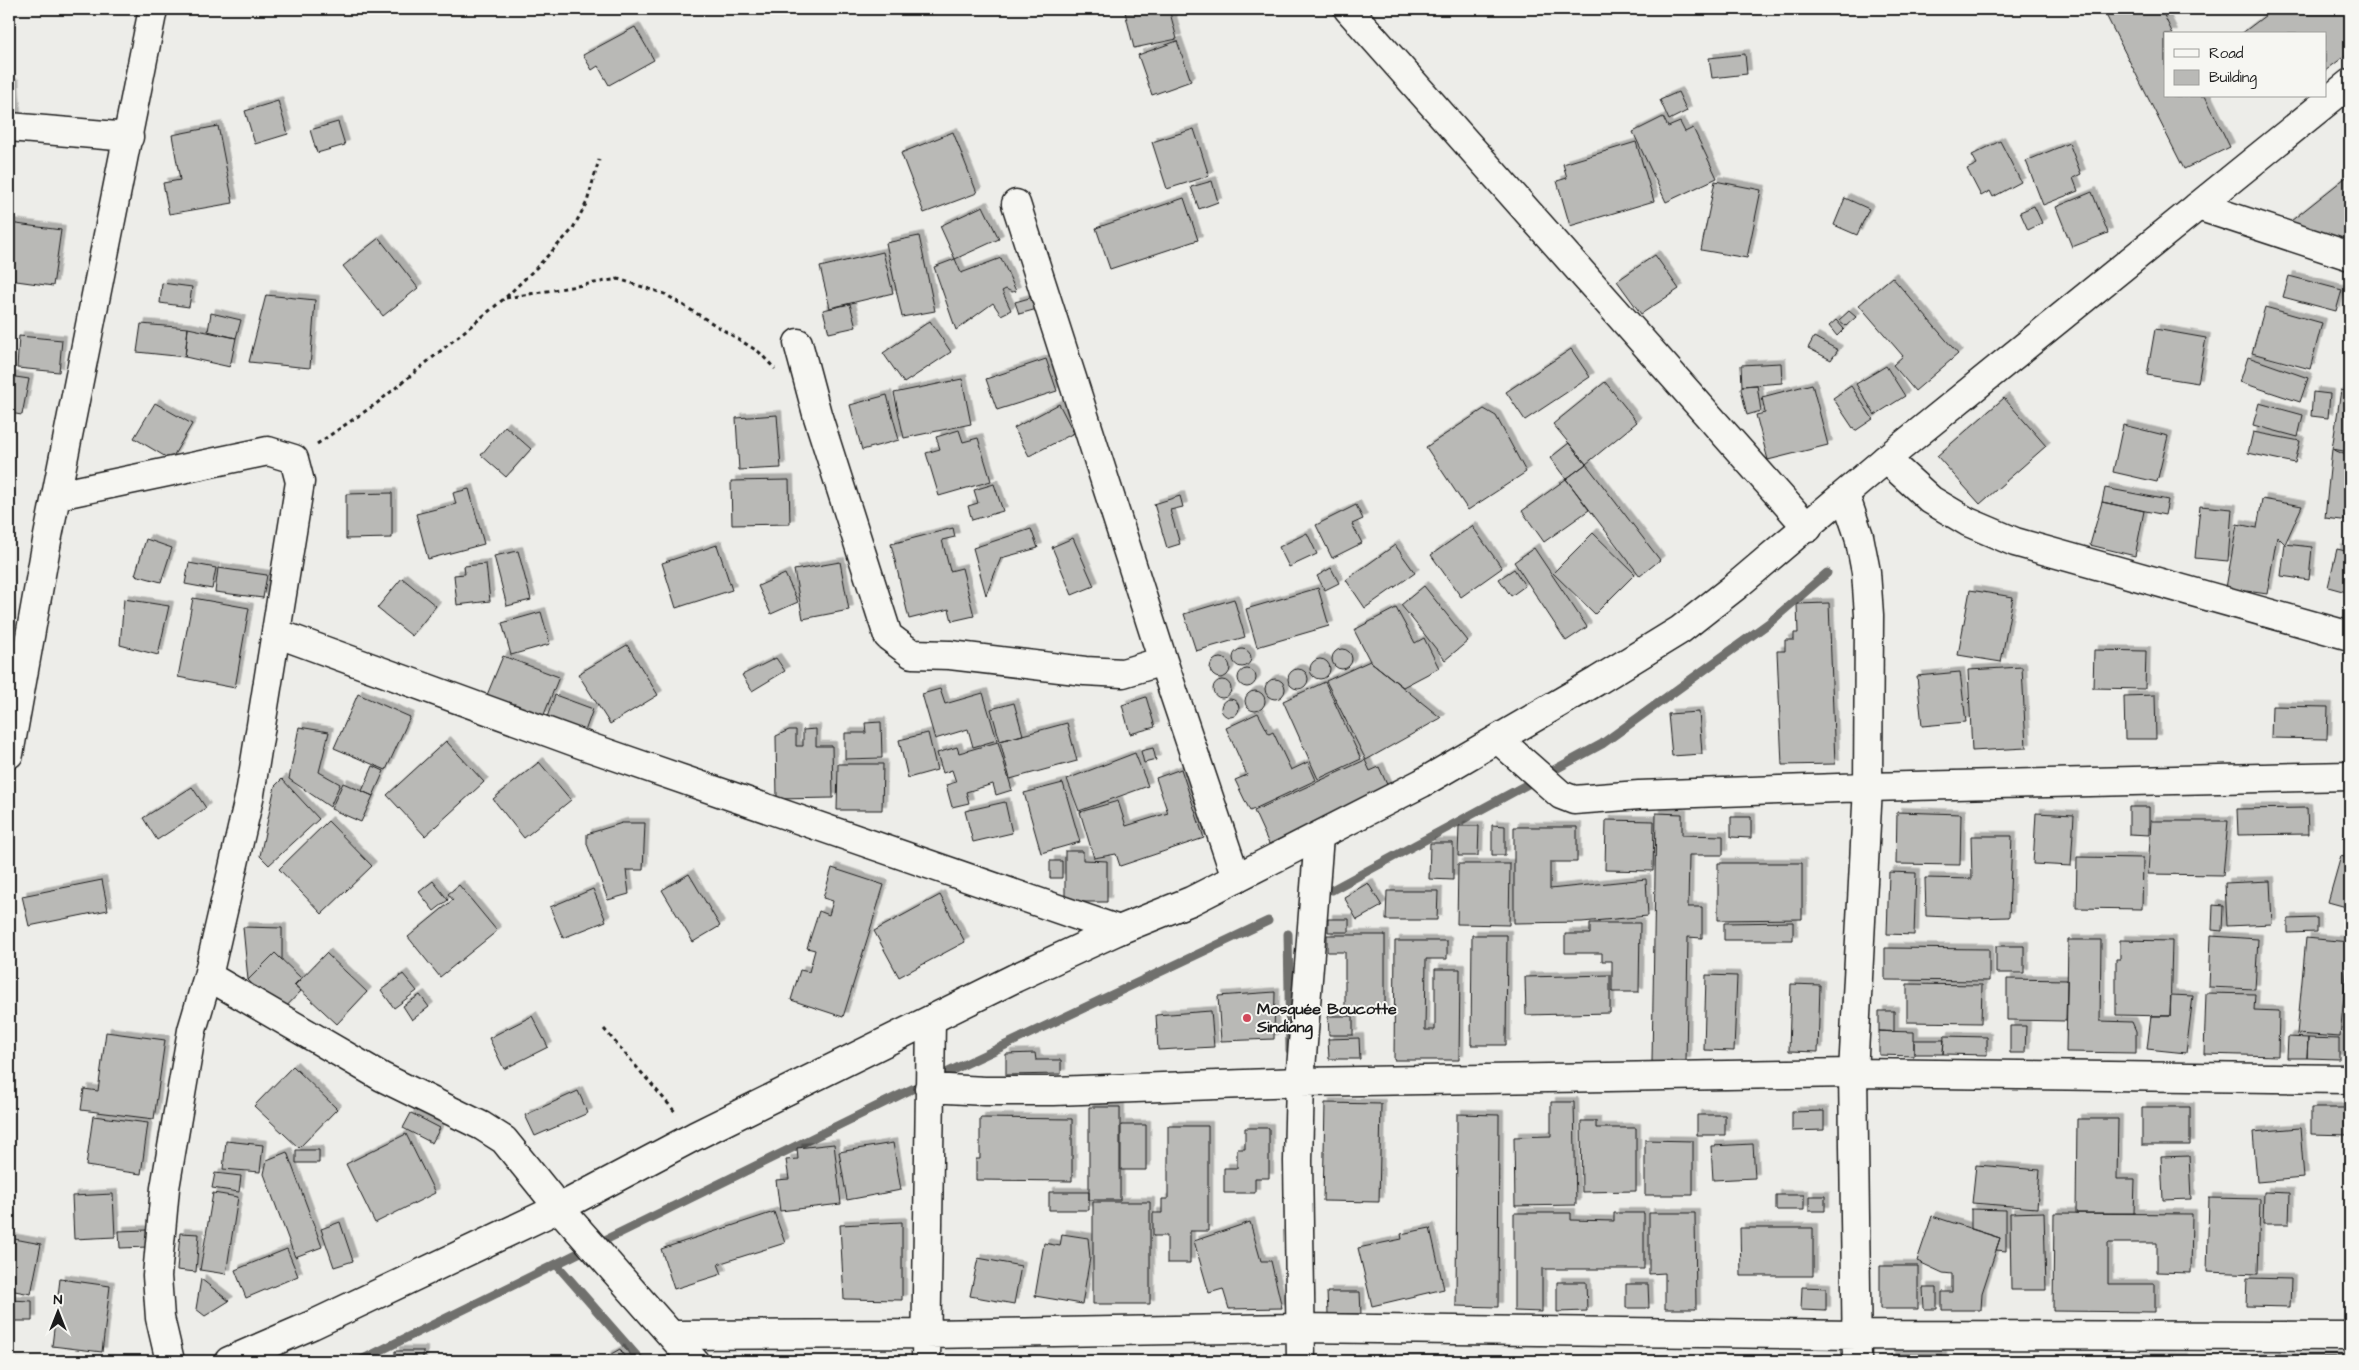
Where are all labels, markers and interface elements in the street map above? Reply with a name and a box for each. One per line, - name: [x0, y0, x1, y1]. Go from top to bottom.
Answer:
- legend: [2164, 32, 2326, 98]
- text: Road: [2209, 43, 2244, 64]
- text: Building: [2209, 67, 2257, 89]
- place label: Mosquée Boucotte Sindiang: [1256, 998, 1397, 1040]
- marker: Mosquée Boucotte Sindiang: [1241, 1012, 1253, 1024]
- north arrow: [32, 1288, 82, 1338]
- text: N: [54, 1290, 63, 1310]

